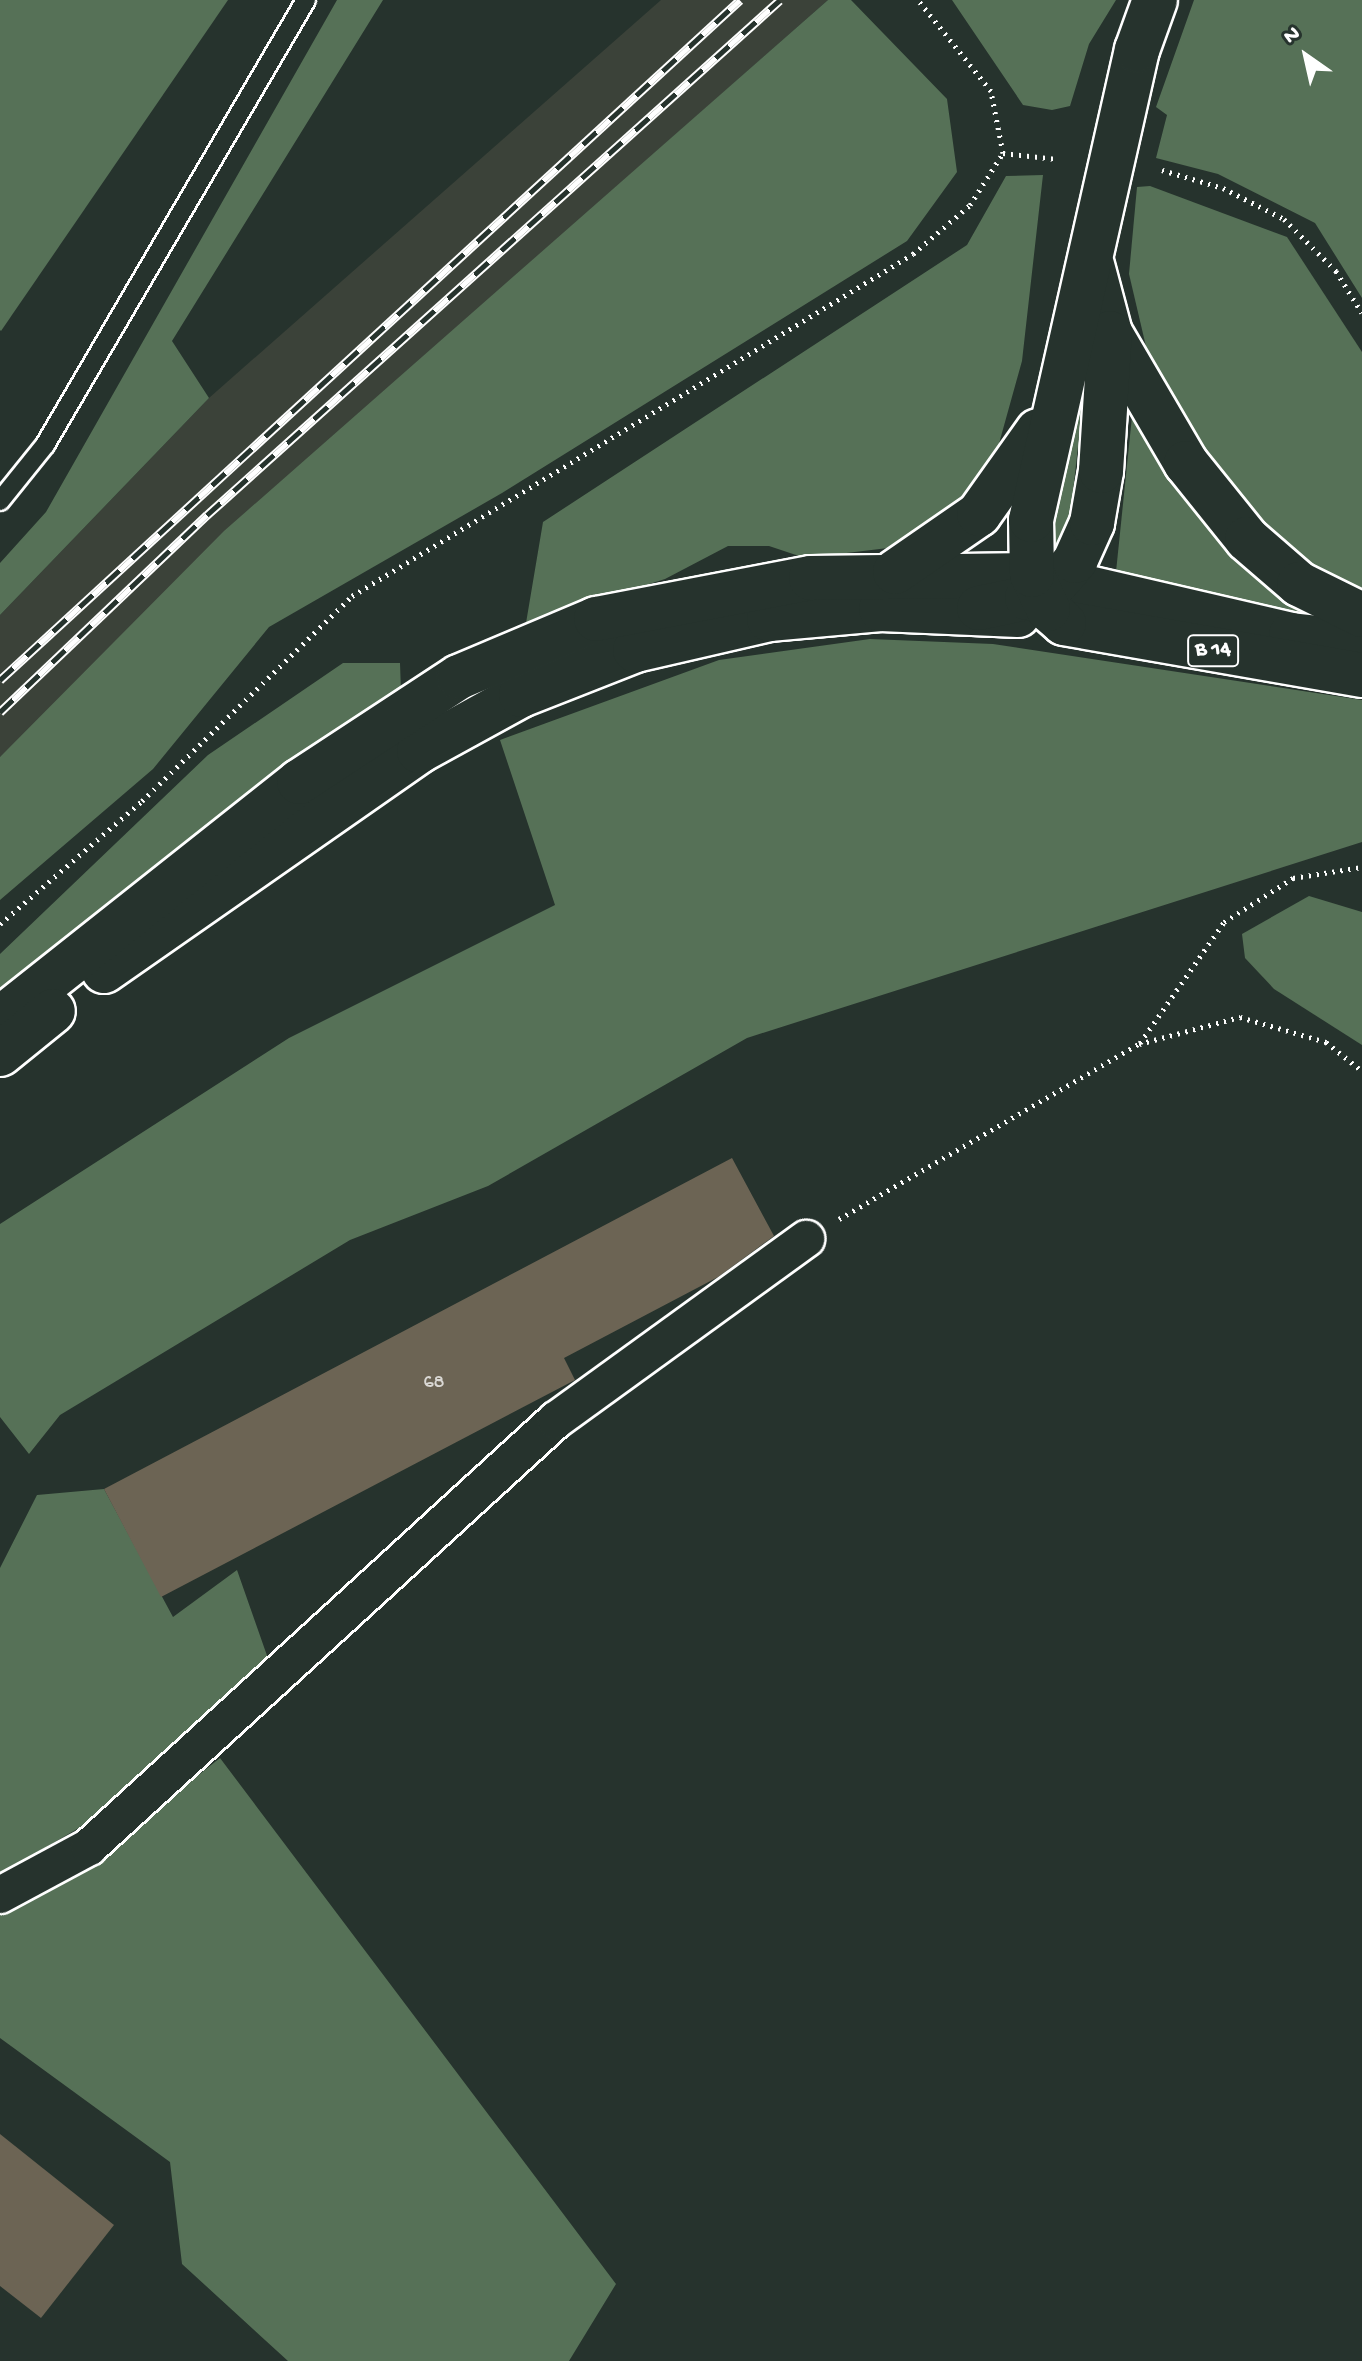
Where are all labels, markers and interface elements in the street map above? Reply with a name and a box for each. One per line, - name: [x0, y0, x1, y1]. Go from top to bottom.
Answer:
- north arrow: [1266, 16, 1346, 96]
- text: N: [1279, 21, 1306, 51]
- road number: B 14: [1187, 633, 1239, 669]
- house number: 68: [423, 1371, 445, 1395]

